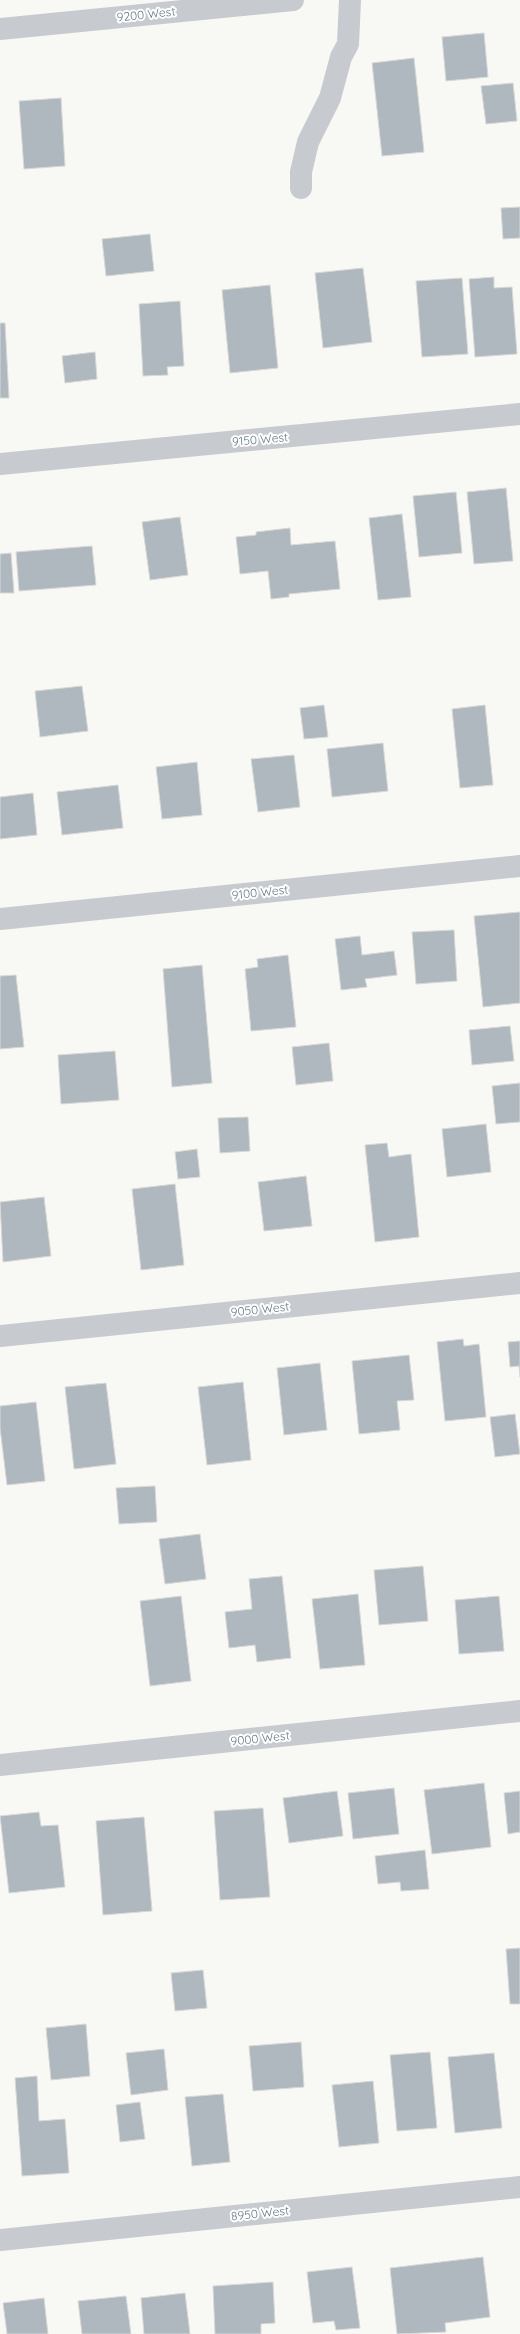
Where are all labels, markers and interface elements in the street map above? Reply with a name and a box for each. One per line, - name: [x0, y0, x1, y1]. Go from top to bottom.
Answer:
- street label: 9200 West: [116, 3, 176, 25]
- street label: 9150 West: [231, 429, 289, 449]
- street label: 9100 West: [231, 882, 289, 902]
- street label: 9050 West: [230, 1298, 290, 1320]
- street label: 9000 West: [230, 1727, 290, 1749]
- street label: 8950 West: [230, 2203, 290, 2223]

